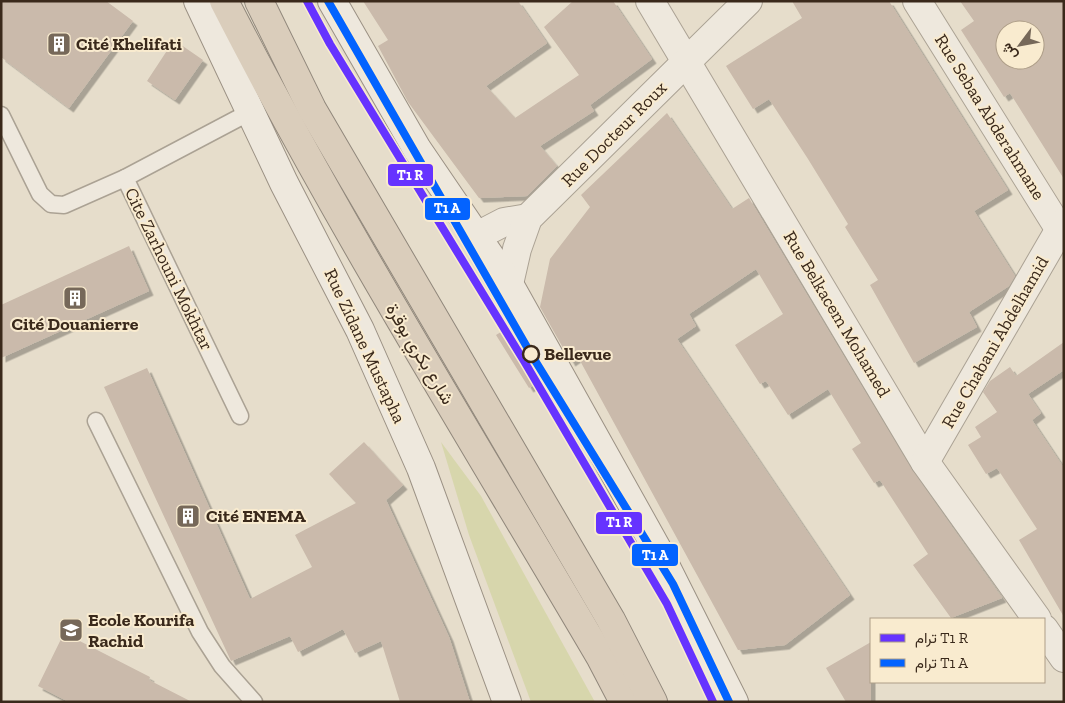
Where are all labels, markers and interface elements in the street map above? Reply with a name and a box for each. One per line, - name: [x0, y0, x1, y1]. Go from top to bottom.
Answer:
- north arrow: [995, 20, 1045, 70]
- street label: Rue Sebaa Abderahmane: [930, 30, 1050, 204]
- building icon: Cité Khelifati: [46, 31, 72, 57]
- place label: Cité Khelifati: [76, 33, 182, 55]
- text: ش: [998, 40, 1021, 63]
- street label: Rue Docteur Roux: [557, 77, 671, 191]
- line badge: T1 R: [387, 163, 434, 187]
- text: T1 R: [397, 167, 423, 184]
- street label: Cite Zarhouni Mokhtar: [120, 184, 218, 354]
- line badge: T1 A: [424, 197, 471, 221]
- text: T1 A: [434, 200, 461, 217]
- street label: Rue Belkacem Mohamed: [779, 227, 895, 401]
- street label: Rue Chabani Abdelhamid: [937, 252, 1053, 432]
- street label: Rue Zidane Mustapha: [319, 265, 411, 427]
- building icon: Cité Douanierre: [62, 285, 88, 311]
- street label: شارع بكري بوقرة: [378, 299, 459, 411]
- place label: Cité Douanierre: [11, 313, 139, 335]
- place label: Bellevue: [544, 343, 612, 365]
- marker: Bellevue: [522, 345, 540, 363]
- building icon: Cité ENEMA: [175, 503, 201, 529]
- place label: Cité ENEMA: [206, 505, 306, 527]
- line badge: T1 R: [595, 511, 643, 535]
- text: T1 R: [606, 514, 632, 531]
- line badge: T1 A: [631, 543, 679, 567]
- text: T1 A: [642, 547, 669, 564]
- place label: Ecole Kourifa Rachid: [88, 609, 194, 652]
- school or university icon: Ecole Kourifa Rachid: [58, 617, 84, 643]
- legend: [870, 618, 1045, 683]
- text: ترام T1 R: [915, 629, 969, 648]
- text: ترام T1 A: [915, 654, 968, 673]

